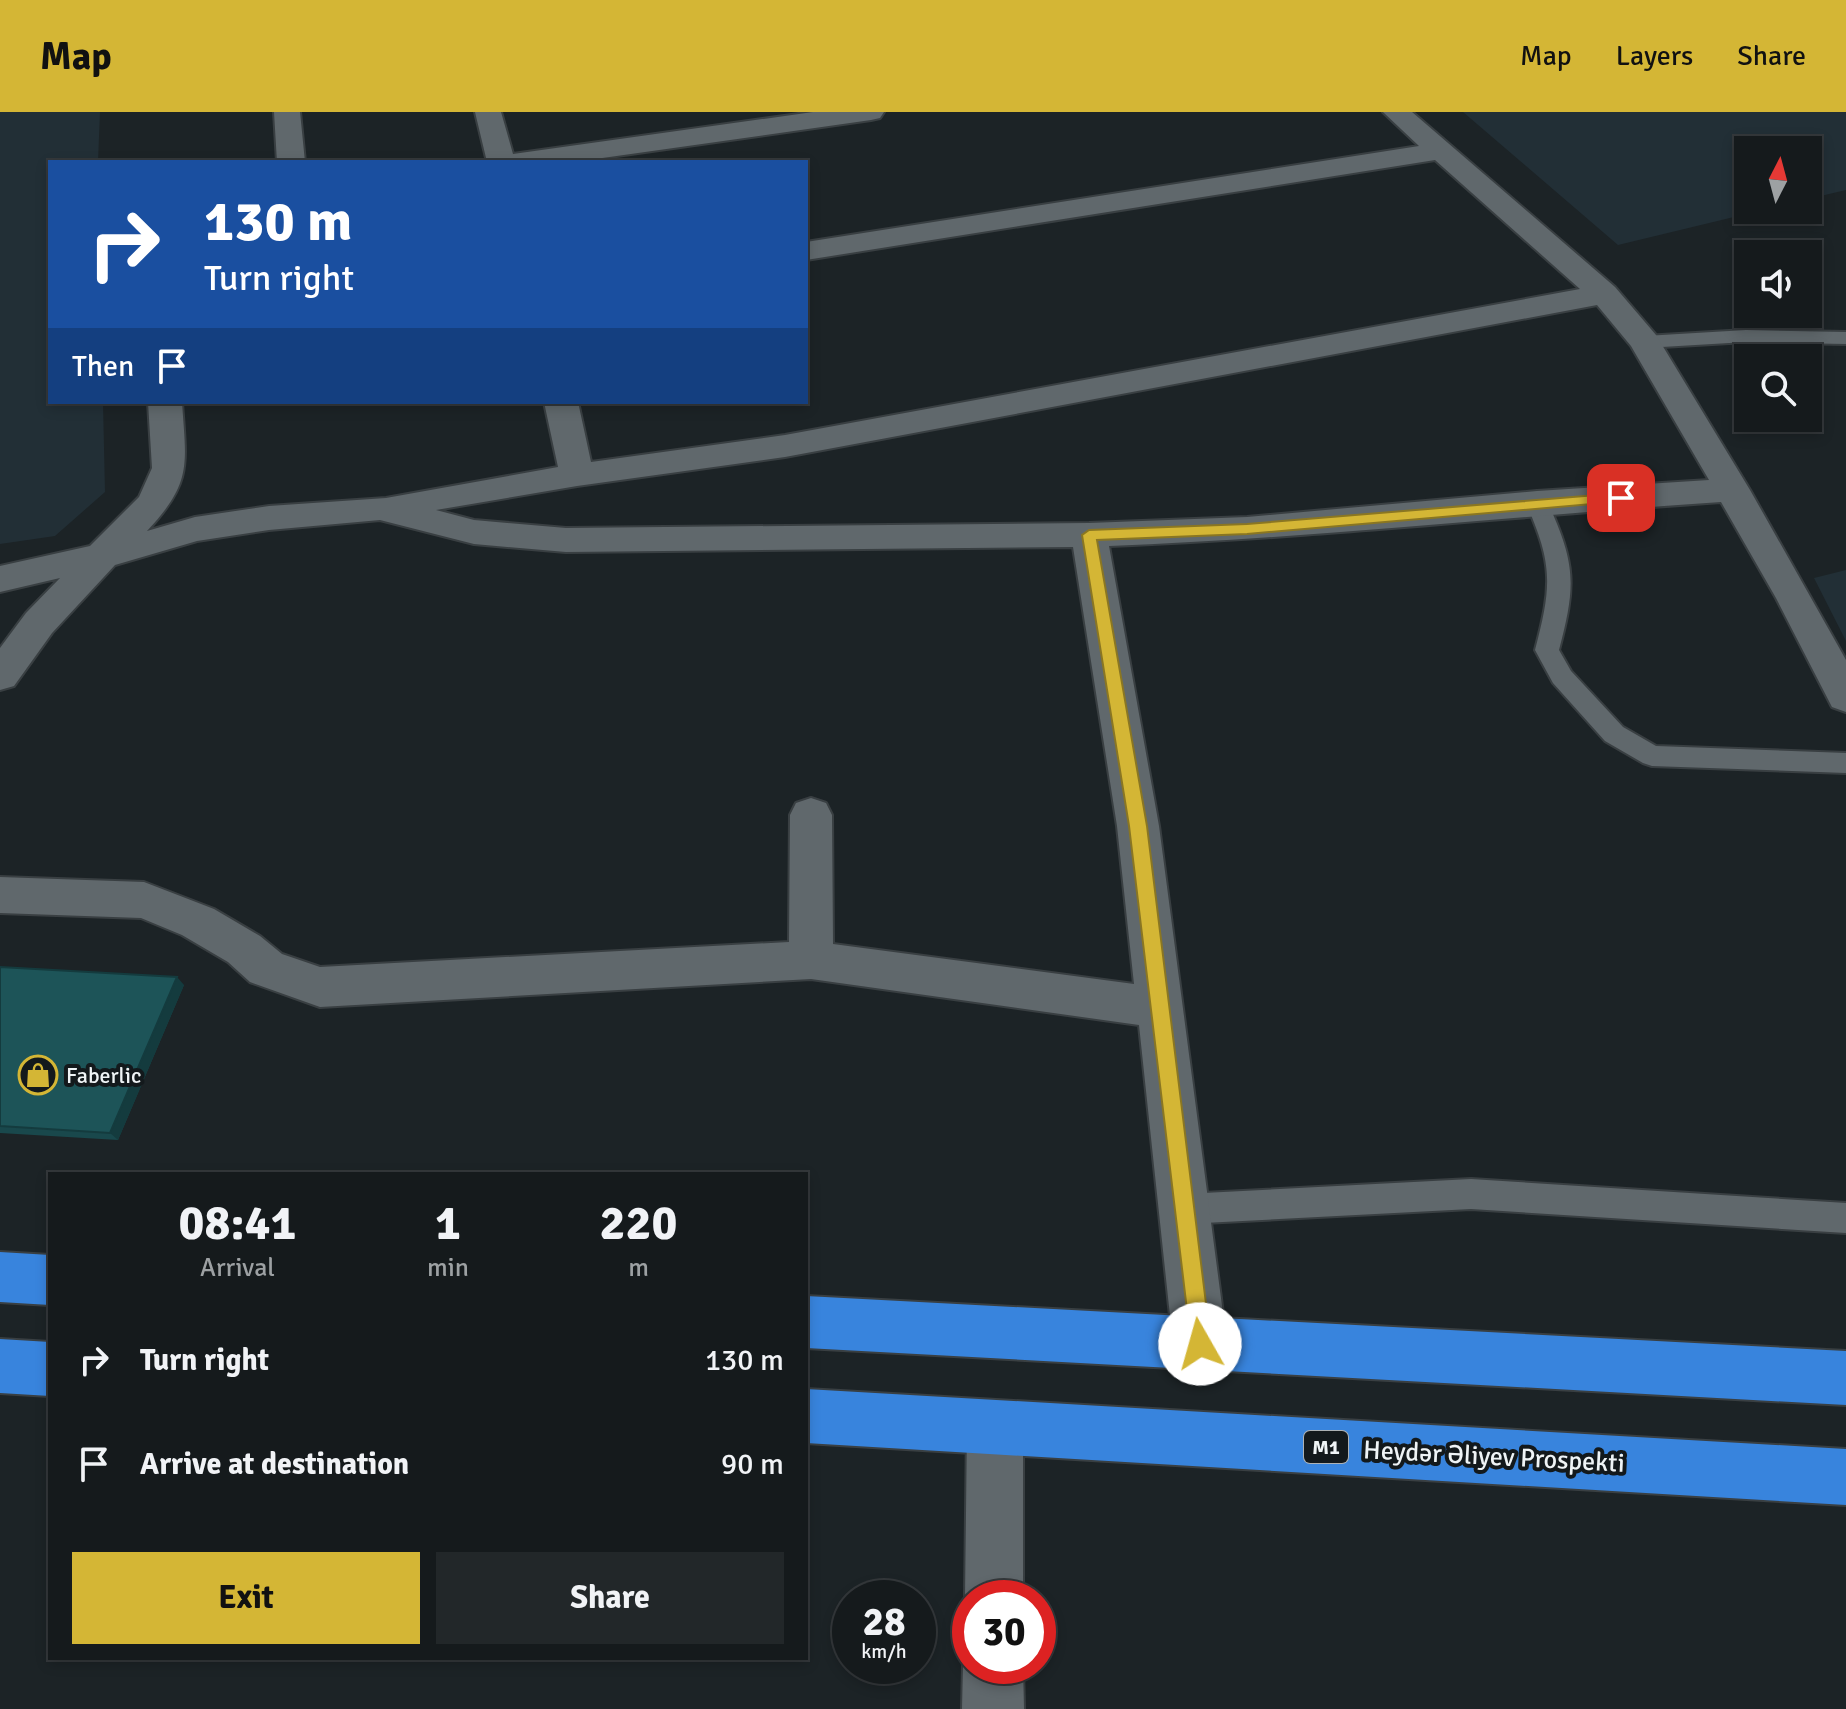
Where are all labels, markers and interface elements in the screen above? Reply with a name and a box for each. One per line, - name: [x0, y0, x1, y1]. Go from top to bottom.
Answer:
- text: Map: [40, 33, 112, 80]
- text: Map: [1520, 39, 1572, 73]
- text: Layers: [1616, 39, 1693, 73]
- text: Share: [1737, 39, 1806, 73]
- north arrow: [1734, 136, 1822, 224]
- map controls: [1734, 136, 1822, 432]
- text: 130 m: [204, 187, 352, 256]
- icon: right: [72, 192, 176, 296]
- button: sound: [1734, 240, 1822, 328]
- text: Turn right: [204, 256, 354, 301]
- icon: arrive: [150, 344, 194, 388]
- button: search: [1734, 344, 1822, 432]
- text: Then: [72, 348, 134, 385]
- pin: [1587, 464, 1655, 532]
- icon: arrive: [1599, 476, 1643, 520]
- shop icon: Faberlic: [17, 1054, 59, 1096]
- place label: Faberlic: [66, 1062, 141, 1089]
- text: 08:41: [179, 1194, 296, 1253]
- text: 1: [435, 1194, 461, 1253]
- text: 220: [600, 1194, 677, 1253]
- text: Arrival: [200, 1252, 275, 1284]
- text: min: [427, 1252, 469, 1284]
- text: m: [628, 1252, 649, 1284]
- position arrow: [1158, 1302, 1242, 1386]
- icon: right: [72, 1338, 116, 1382]
- text: Turn right: [140, 1342, 269, 1379]
- text: 130 m: [705, 1342, 784, 1379]
- road number: M1: [1304, 1431, 1348, 1463]
- street label: Heydər Əliyev Prospekti: [1362, 1434, 1625, 1480]
- icon: arrive: [72, 1442, 116, 1486]
- text: Arrive at destination: [140, 1446, 409, 1483]
- text: 90 m: [721, 1446, 784, 1483]
- button: Exit: [72, 1552, 420, 1644]
- button: Share: [436, 1552, 784, 1644]
- speed limit sign: 30: [952, 1580, 1056, 1684]
- text: 28: [862, 1597, 906, 1647]
- text: km/h: [861, 1639, 907, 1664]

